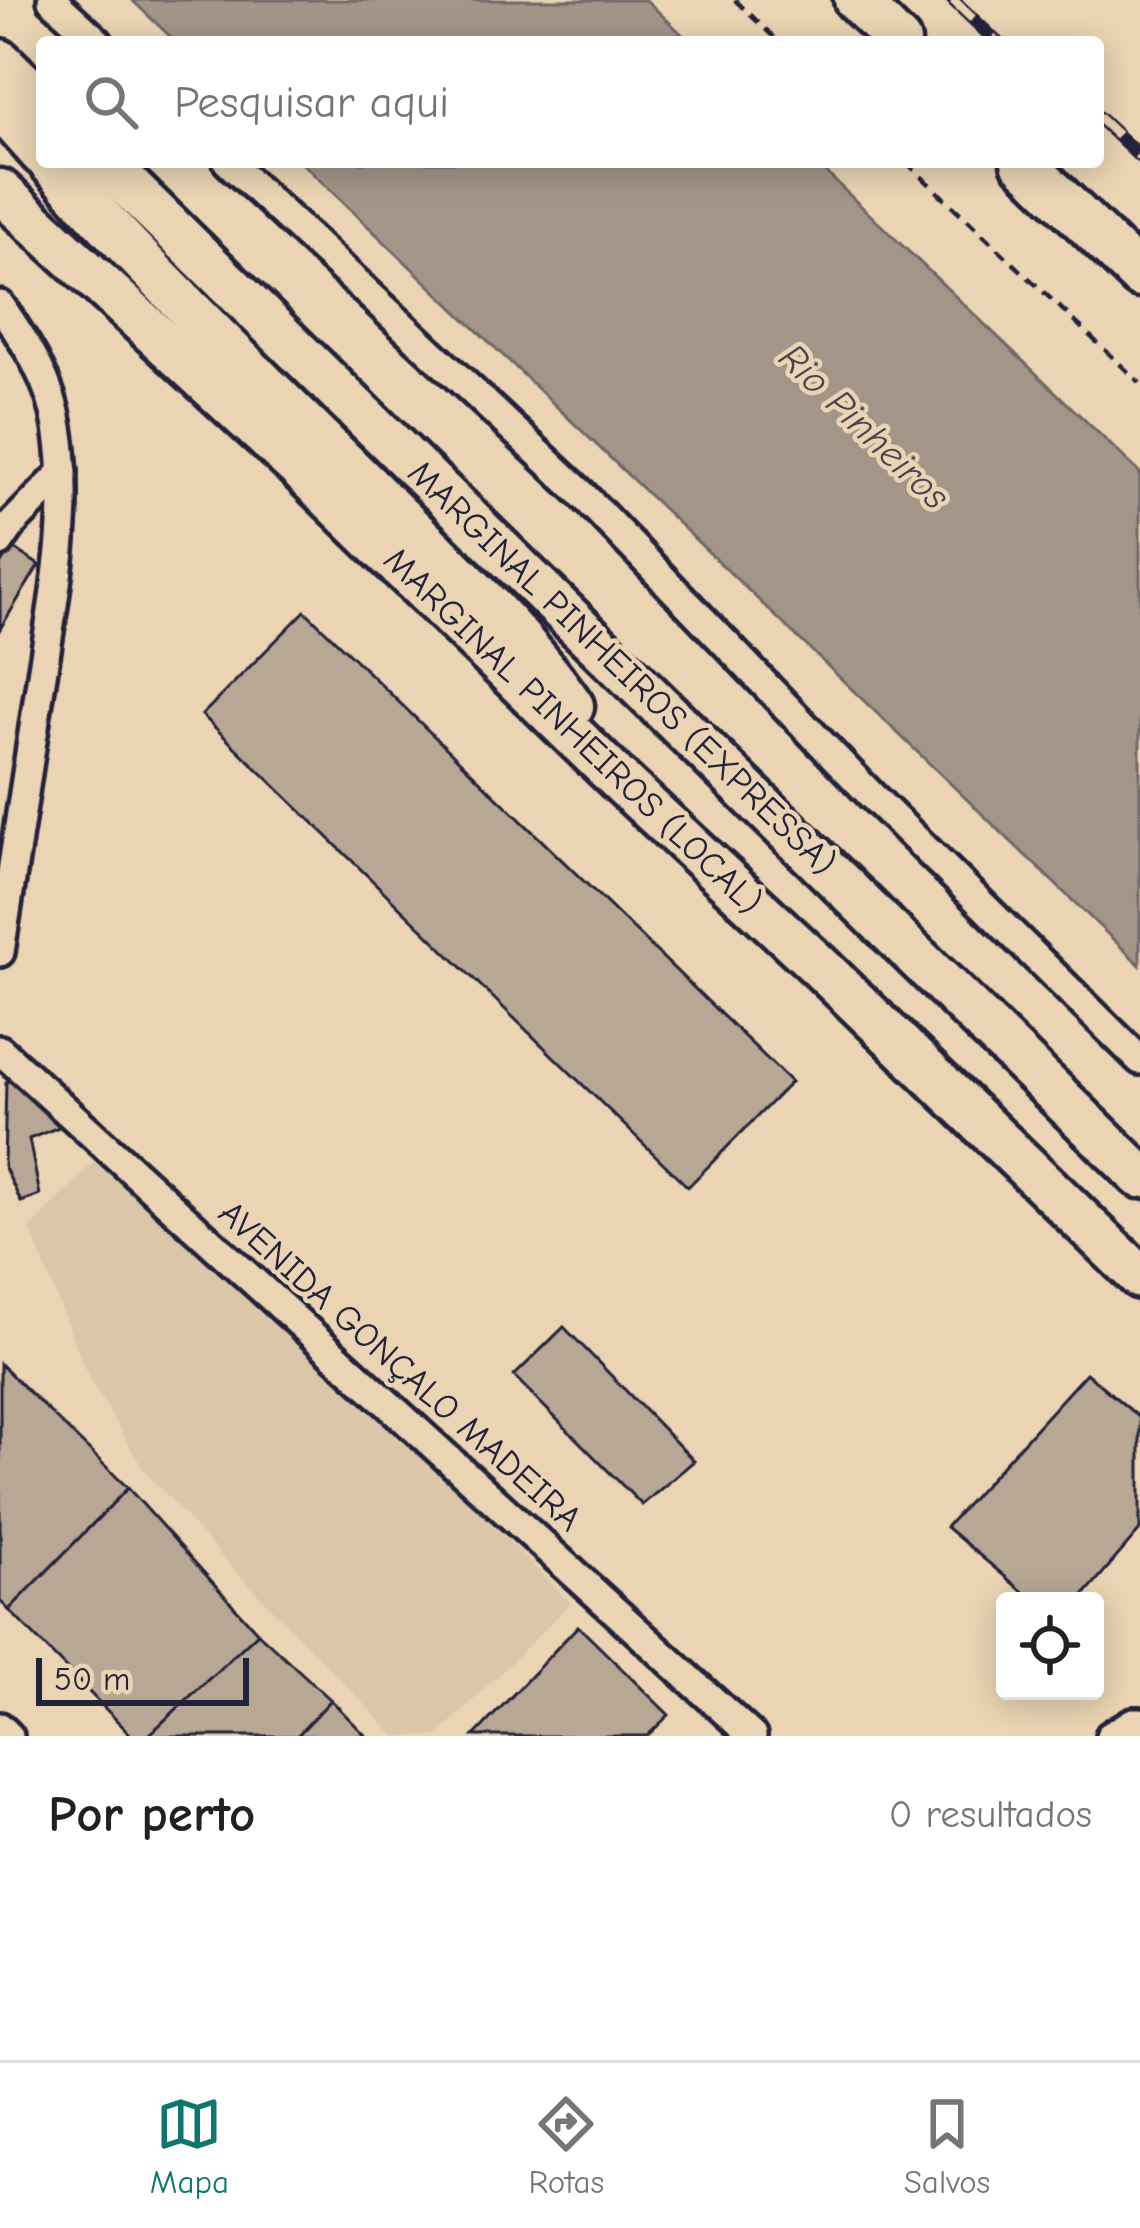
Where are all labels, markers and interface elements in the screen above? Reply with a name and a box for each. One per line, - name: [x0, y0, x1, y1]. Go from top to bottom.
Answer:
- search box: [36, 36, 1104, 168]
- icon: search: [78, 69, 144, 135]
- text: Pesquisar aqui: [174, 76, 449, 128]
- water label: Rio Pinheiros: [770, 335, 958, 519]
- street label: MARGINAL PINHEIROS (EXPRESSA): [400, 452, 844, 884]
- street label: MARGINAL PINHEIROS (LOCAL): [376, 539, 770, 923]
- street label: AVENIDA GONÇALO MADEIRA: [210, 1192, 590, 1540]
- map controls: [996, 1592, 1104, 1700]
- button: locate: [996, 1592, 1104, 1700]
- scale bar: [36, 1652, 249, 1705]
- text: 50 m: [54, 1660, 130, 1698]
- text: Por perto: [48, 1785, 255, 1844]
- text: 0 resultados: [889, 1792, 1092, 1837]
- tab: Mapa: [150, 2091, 229, 2201]
- tab: Rotas: [528, 2091, 604, 2201]
- tab: Salvos: [904, 2091, 990, 2201]

